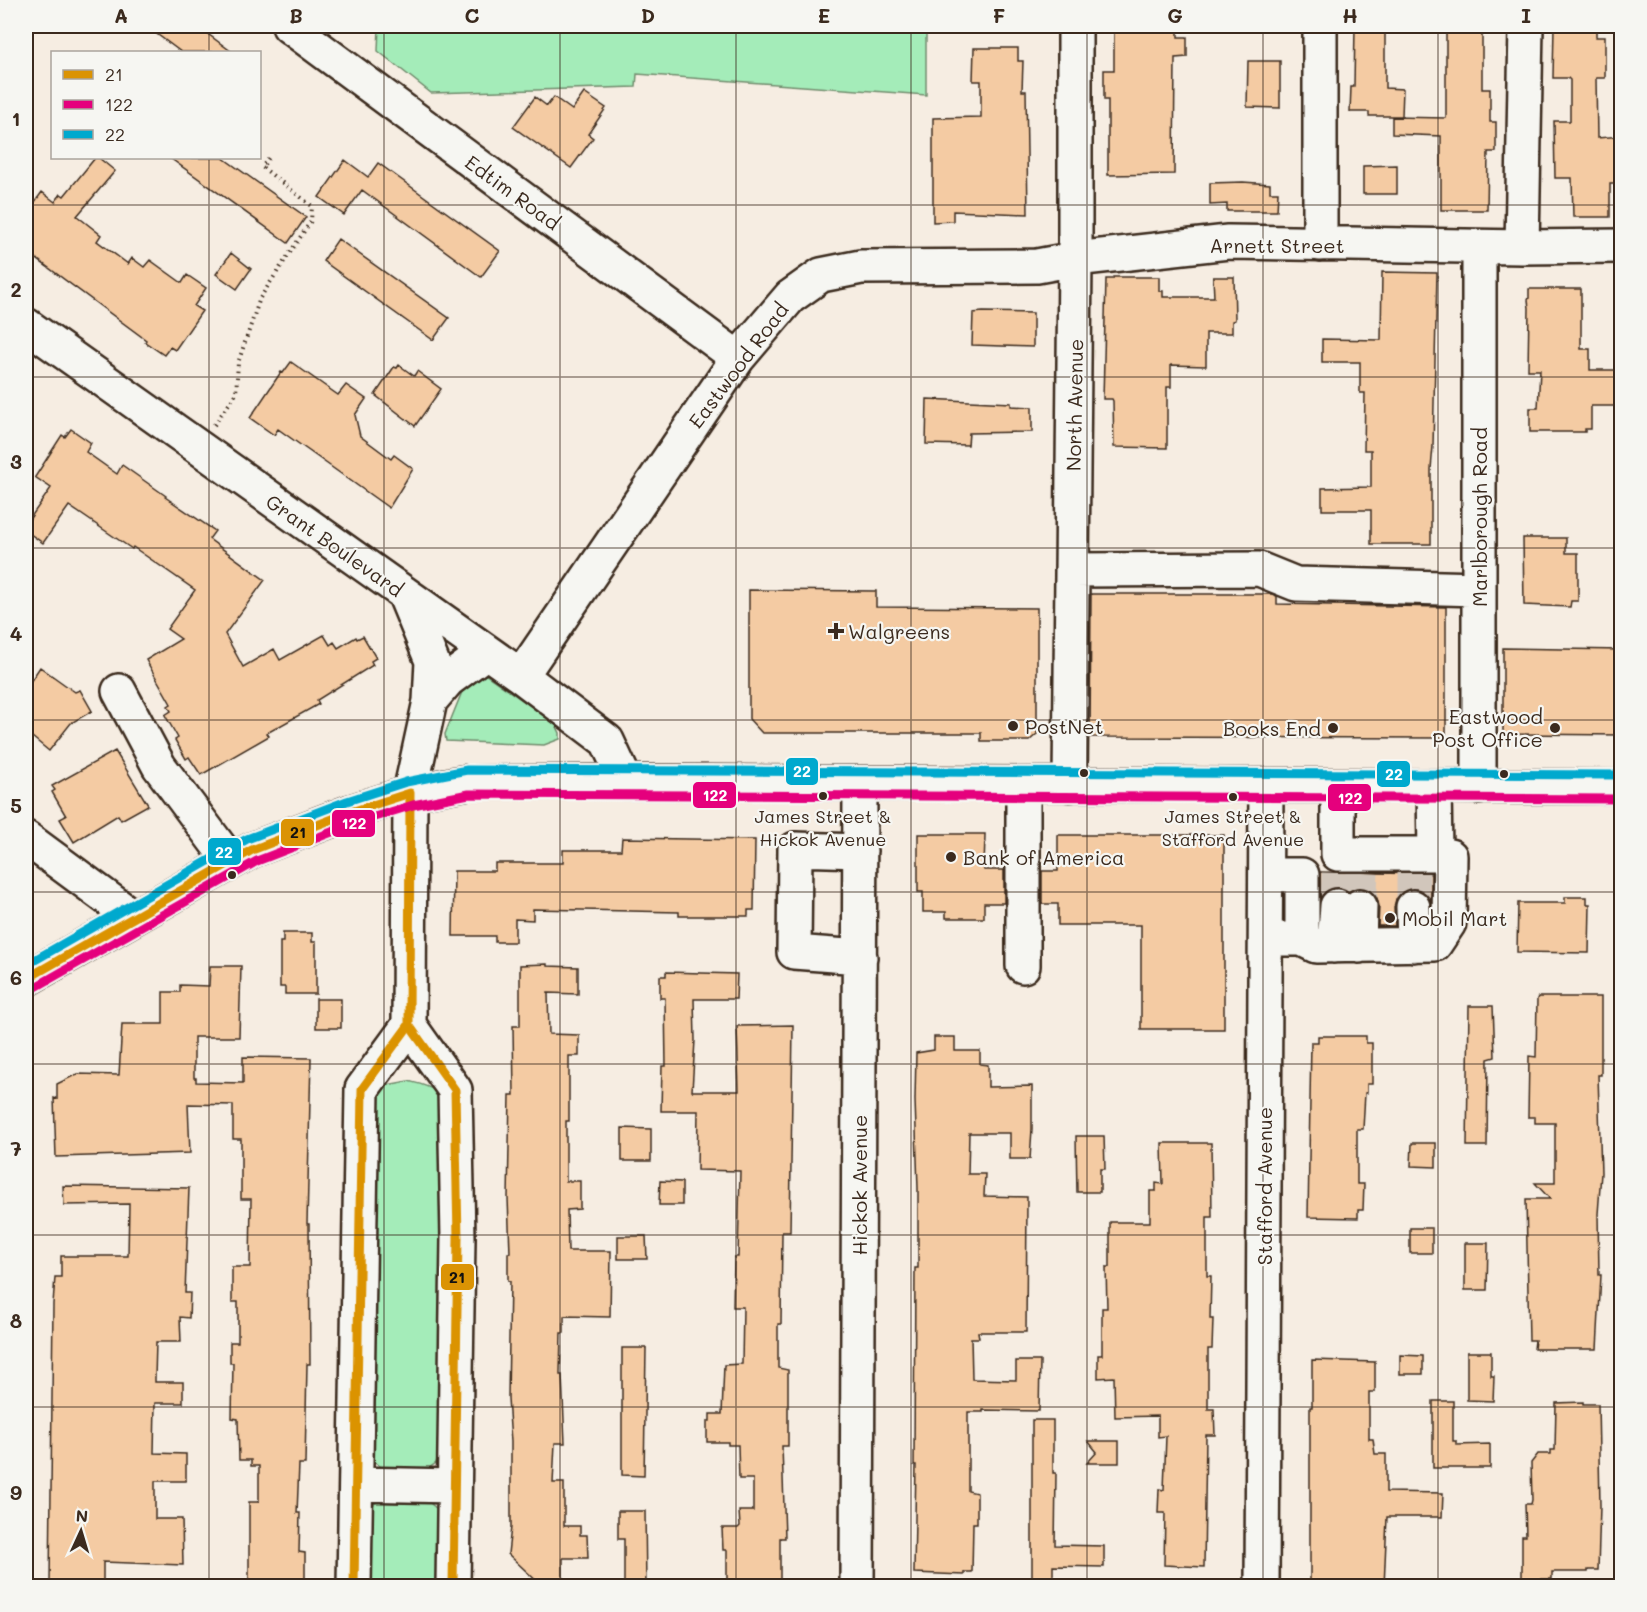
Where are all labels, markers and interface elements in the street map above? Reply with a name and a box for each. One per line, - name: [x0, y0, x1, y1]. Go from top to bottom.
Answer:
- text: A: [114, 2, 128, 28]
- text: B: [289, 2, 303, 28]
- text: C: [465, 2, 480, 28]
- text: D: [641, 2, 655, 28]
- text: E: [818, 2, 830, 28]
- text: F: [993, 2, 1006, 28]
- text: G: [1167, 2, 1183, 28]
- text: H: [1342, 2, 1358, 28]
- text: I: [1521, 2, 1531, 28]
- legend: [51, 51, 261, 159]
- text: 21: [105, 62, 123, 86]
- text: 122: [105, 92, 133, 116]
- text: 1: [12, 105, 20, 131]
- text: 22: [105, 122, 125, 146]
- street label: Edtim Road: [460, 149, 566, 235]
- street label: Arnett Street: [1210, 232, 1345, 258]
- text: 2: [10, 276, 22, 302]
- street label: Eastwood Road: [682, 297, 794, 433]
- street label: North Avenue: [1060, 339, 1088, 471]
- street label: Marlborough Road: [1466, 427, 1492, 607]
- text: 3: [10, 448, 22, 474]
- street label: Grant Boulevard: [261, 488, 409, 602]
- place label: Walgreens: [848, 618, 950, 644]
- text: 4: [10, 620, 23, 646]
- marker: Walgreens: [829, 624, 843, 638]
- place label: Eastwood Post Office: [1432, 703, 1543, 752]
- place label: PostNet: [1025, 713, 1104, 739]
- place label: Books End: [1223, 715, 1321, 741]
- marker: PostNet: [1006, 719, 1020, 733]
- marker: Books End: [1326, 721, 1340, 735]
- marker: Eastwood Post Office: [1548, 721, 1562, 735]
- line badge: 22: [785, 757, 819, 786]
- text: 22: [793, 760, 811, 781]
- line badge: 22: [1376, 760, 1411, 788]
- text: 22: [1385, 763, 1403, 784]
- unlabelled marker: [1078, 767, 1090, 779]
- unlabelled marker: [1498, 768, 1510, 780]
- line badge: 122: [692, 781, 737, 809]
- line badge: 122: [1327, 783, 1372, 812]
- text: 122: [703, 784, 728, 805]
- text: 122: [1338, 787, 1363, 808]
- marker: James Street & Hickok Avenue: [817, 790, 829, 802]
- marker: James Street & Stafford Avenue: [1227, 791, 1239, 803]
- text: 5: [10, 792, 22, 818]
- place label: James Street & Hickok Avenue: [754, 804, 892, 851]
- place label: James Street & Stafford Avenue: [1162, 804, 1304, 851]
- line badge: 122: [331, 809, 376, 838]
- text: 122: [342, 812, 367, 833]
- line badge: 21: [280, 818, 315, 847]
- text: 21: [290, 821, 306, 842]
- line badge: 22: [207, 837, 242, 866]
- text: 22: [215, 841, 233, 862]
- place label: Bank of America: [963, 844, 1125, 870]
- marker: Bank of America: [944, 850, 958, 864]
- unlabelled marker: [226, 869, 238, 881]
- place label: Mobil Mart: [1402, 905, 1507, 931]
- marker: Mobil Mart: [1383, 911, 1397, 925]
- text: 6: [10, 964, 22, 990]
- street label: Stafford Avenue: [1251, 1107, 1277, 1265]
- street label: Hickok Avenue: [846, 1115, 872, 1255]
- text: 7: [10, 1135, 22, 1161]
- line badge: 21: [440, 1263, 475, 1291]
- text: 21: [449, 1266, 465, 1287]
- text: 8: [10, 1307, 22, 1333]
- text: 9: [10, 1479, 22, 1505]
- north arrow: [51, 1501, 111, 1561]
- text: N: [75, 1505, 89, 1526]

